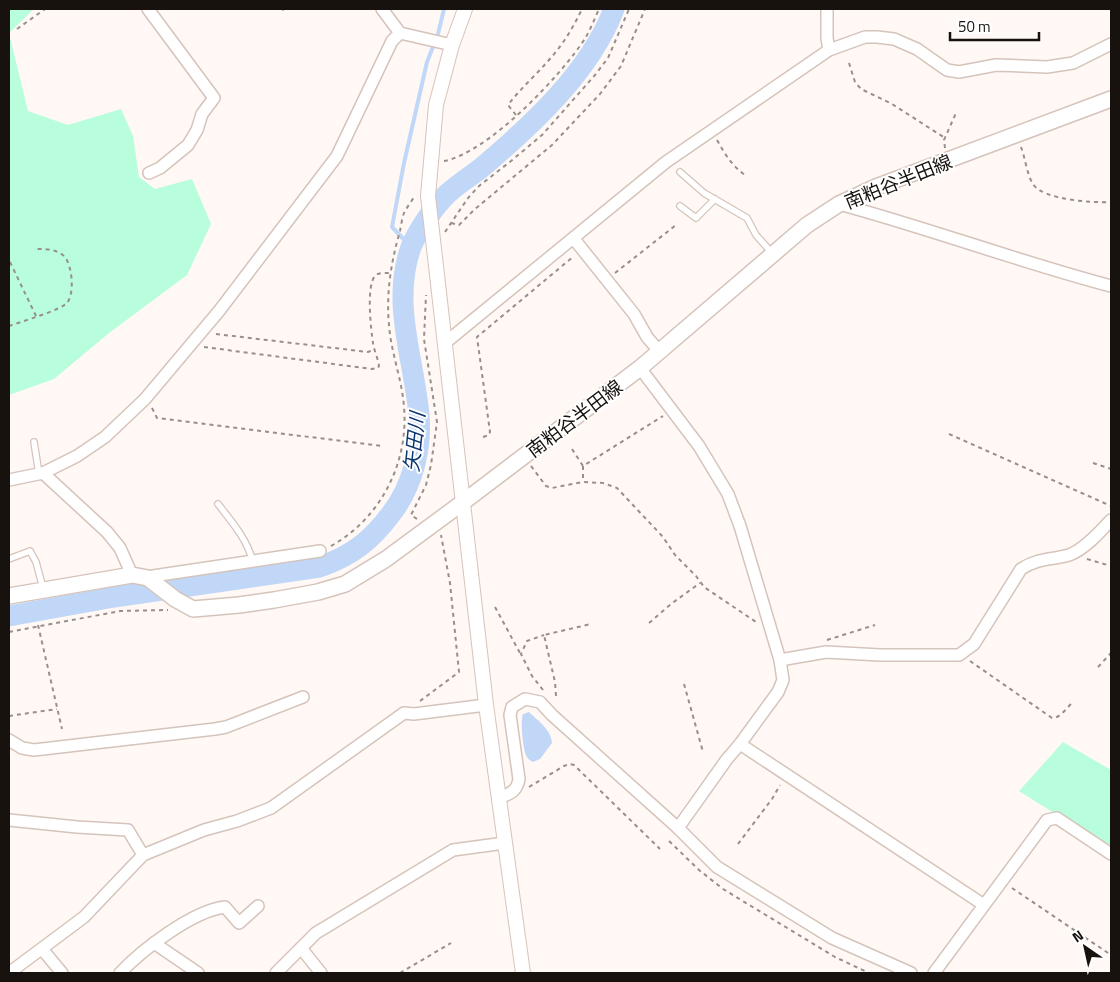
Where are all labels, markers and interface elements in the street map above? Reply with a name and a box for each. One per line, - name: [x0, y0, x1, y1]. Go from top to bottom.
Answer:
- scale bar: [950, 10, 1039, 42]
- text: 50 m: [958, 15, 991, 38]
- street label: 南粕谷半田線: [840, 146, 956, 216]
- street label: 南粕谷半田線: [520, 372, 628, 464]
- water label: 矢田川: [395, 409, 433, 473]
- north arrow: [1060, 922, 1110, 972]
- text: N: [1068, 924, 1087, 947]

